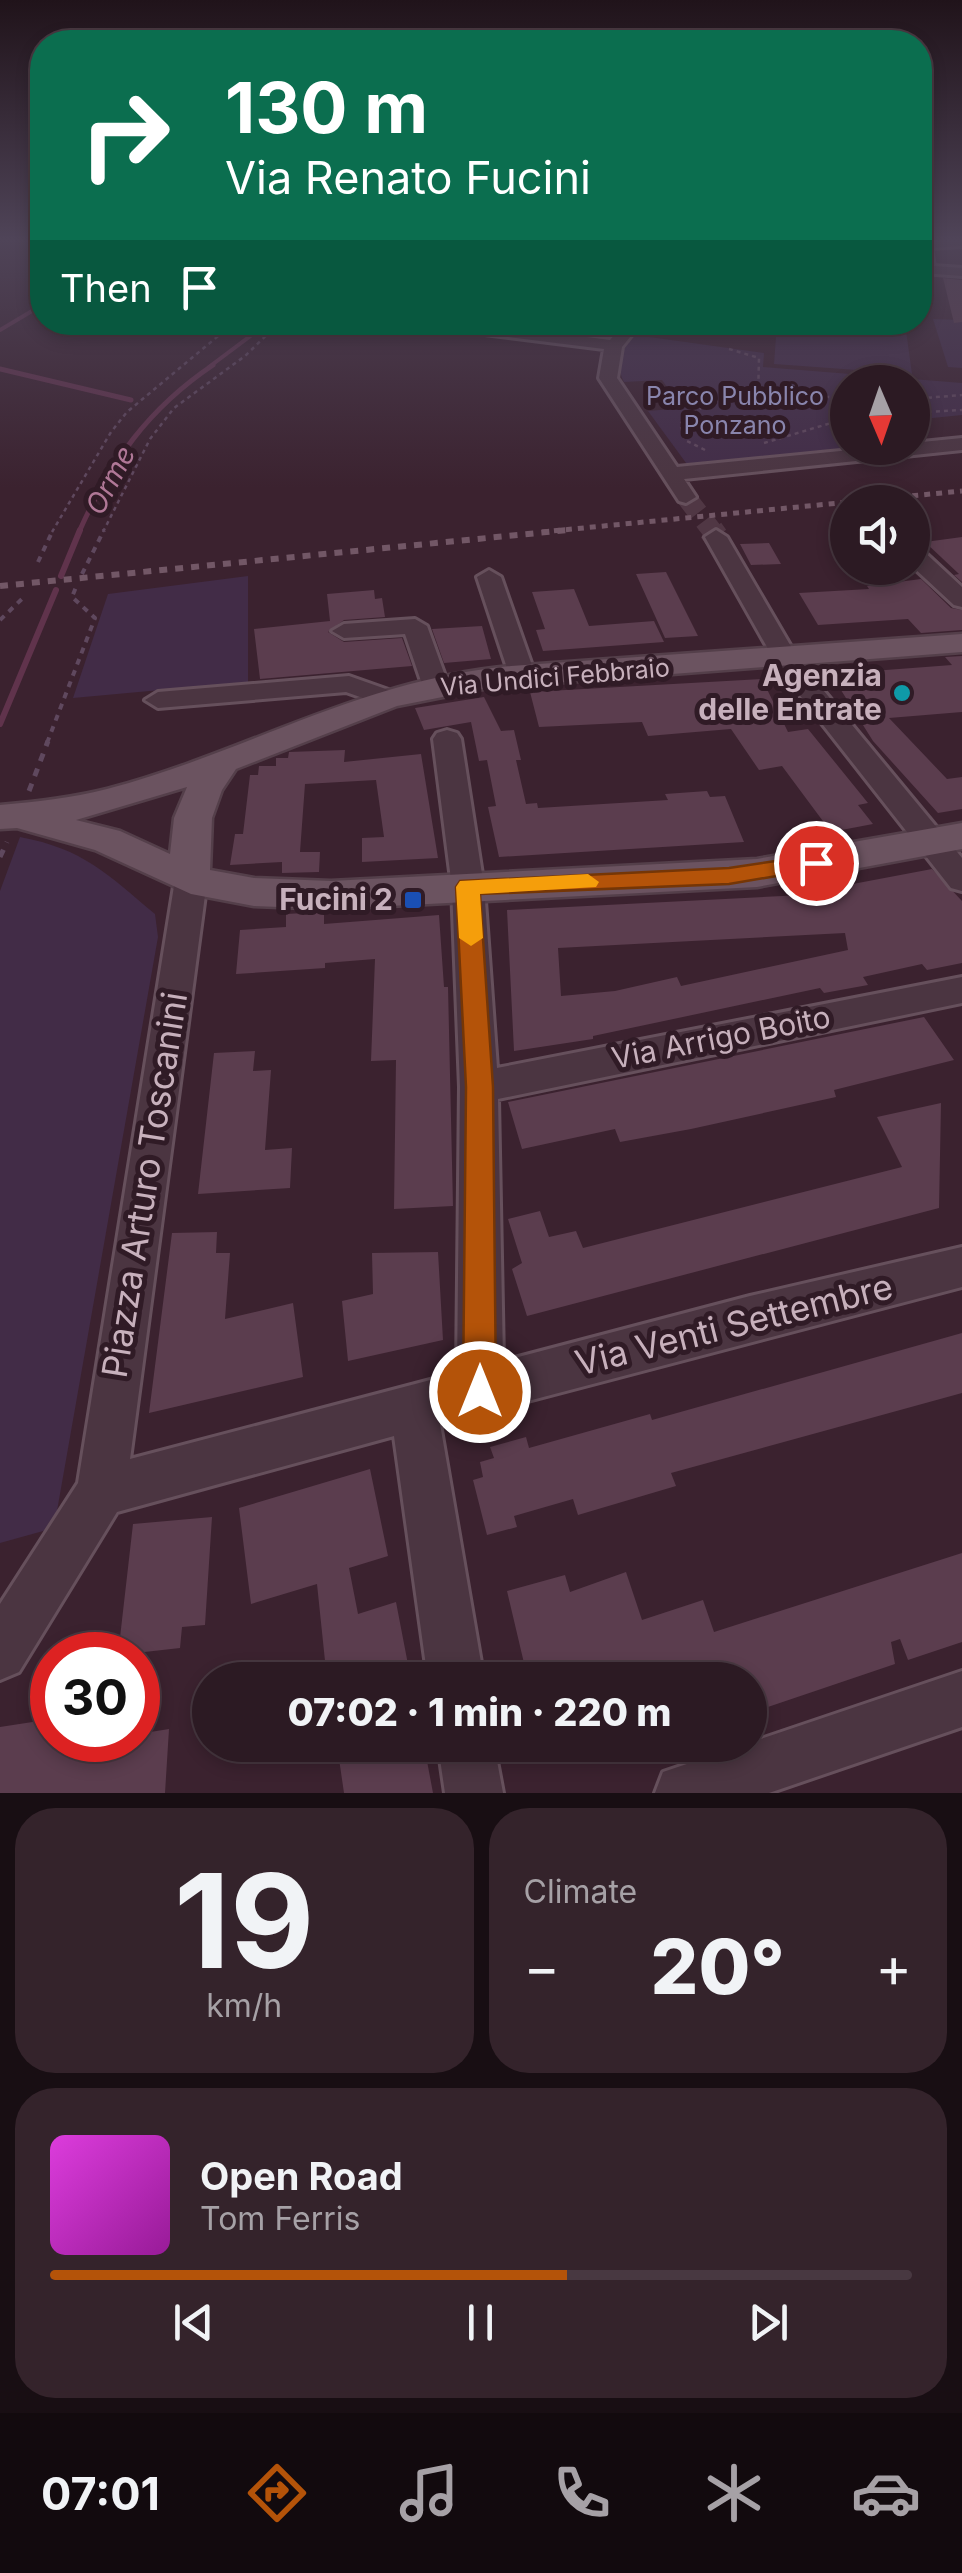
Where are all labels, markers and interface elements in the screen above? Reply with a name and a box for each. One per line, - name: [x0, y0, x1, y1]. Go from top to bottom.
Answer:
- text: 130 m: [225, 65, 428, 150]
- icon: right: [60, 70, 190, 200]
- text: Via Renato Fucini: [225, 150, 591, 205]
- icon: arrive: [172, 260, 227, 315]
- text: Then: [60, 265, 152, 311]
- north arrow: [830, 365, 930, 465]
- map controls: [830, 365, 930, 585]
- park label: Parco Pubblico Ponzano: [646, 381, 824, 440]
- water label: Orme: [78, 440, 142, 520]
- button: sound: [830, 485, 930, 585]
- street label: Via Undici Febbraio: [439, 652, 671, 702]
- place label: Agenzia delle Entrate: [698, 657, 882, 727]
- marker: Agenzia delle Entrate: [891, 682, 913, 704]
- pin: [774, 821, 859, 906]
- icon: arrive: [789, 836, 844, 891]
- place label: Fucini 2: [279, 881, 393, 917]
- marker: Fucini 2: [402, 889, 424, 911]
- street label: Piazza Arturo Toscanini: [93, 989, 195, 1381]
- street label: Via Arrigo Boito: [608, 998, 833, 1076]
- street label: Via Venti Settembre: [571, 1264, 897, 1384]
- position arrow: [428, 1340, 532, 1444]
- speed limit sign: 30: [30, 1632, 160, 1762]
- text: 07:02 · 1 min · 220 m: [287, 1689, 672, 1735]
- text: 19: [174, 1842, 314, 1999]
- text: Climate: [524, 1872, 637, 1911]
- text: 20°: [651, 1921, 785, 2012]
- text: −: [524, 1934, 560, 2000]
- text: +: [876, 1934, 912, 2000]
- text: km/h: [206, 1986, 282, 2025]
- text: Open Road: [200, 2153, 403, 2199]
- text: Tom Ferris: [200, 2199, 360, 2238]
- icon: previous: [166, 2295, 221, 2350]
- icon: pause: [453, 2295, 508, 2350]
- icon: next: [741, 2295, 796, 2350]
- icon: directions: [242, 2458, 312, 2528]
- icon: music: [394, 2458, 464, 2528]
- icon: phone: [547, 2458, 617, 2528]
- icon: climate: [699, 2458, 769, 2528]
- icon: car: [851, 2458, 921, 2528]
- text: 07:01: [41, 2466, 160, 2521]

